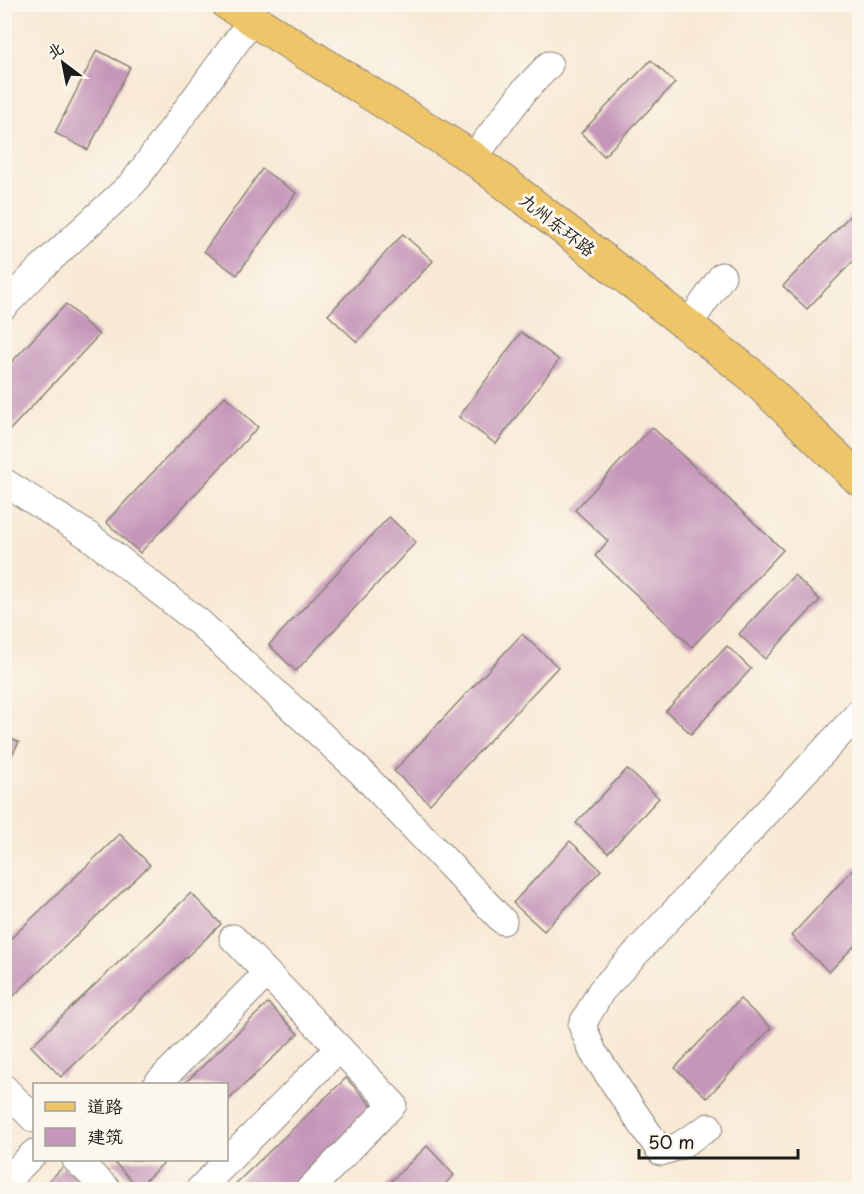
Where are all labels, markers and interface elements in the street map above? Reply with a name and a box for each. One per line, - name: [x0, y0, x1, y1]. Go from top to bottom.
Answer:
- north arrow: [33, 33, 93, 93]
- text: 北: [41, 35, 68, 64]
- street label: 九州东环路: [514, 186, 602, 262]
- legend: [33, 1083, 228, 1161]
- text: 道路: [87, 1092, 123, 1119]
- text: 建筑: [87, 1122, 123, 1149]
- scale bar: [639, 1122, 798, 1160]
- text: 50 m: [648, 1128, 695, 1155]

